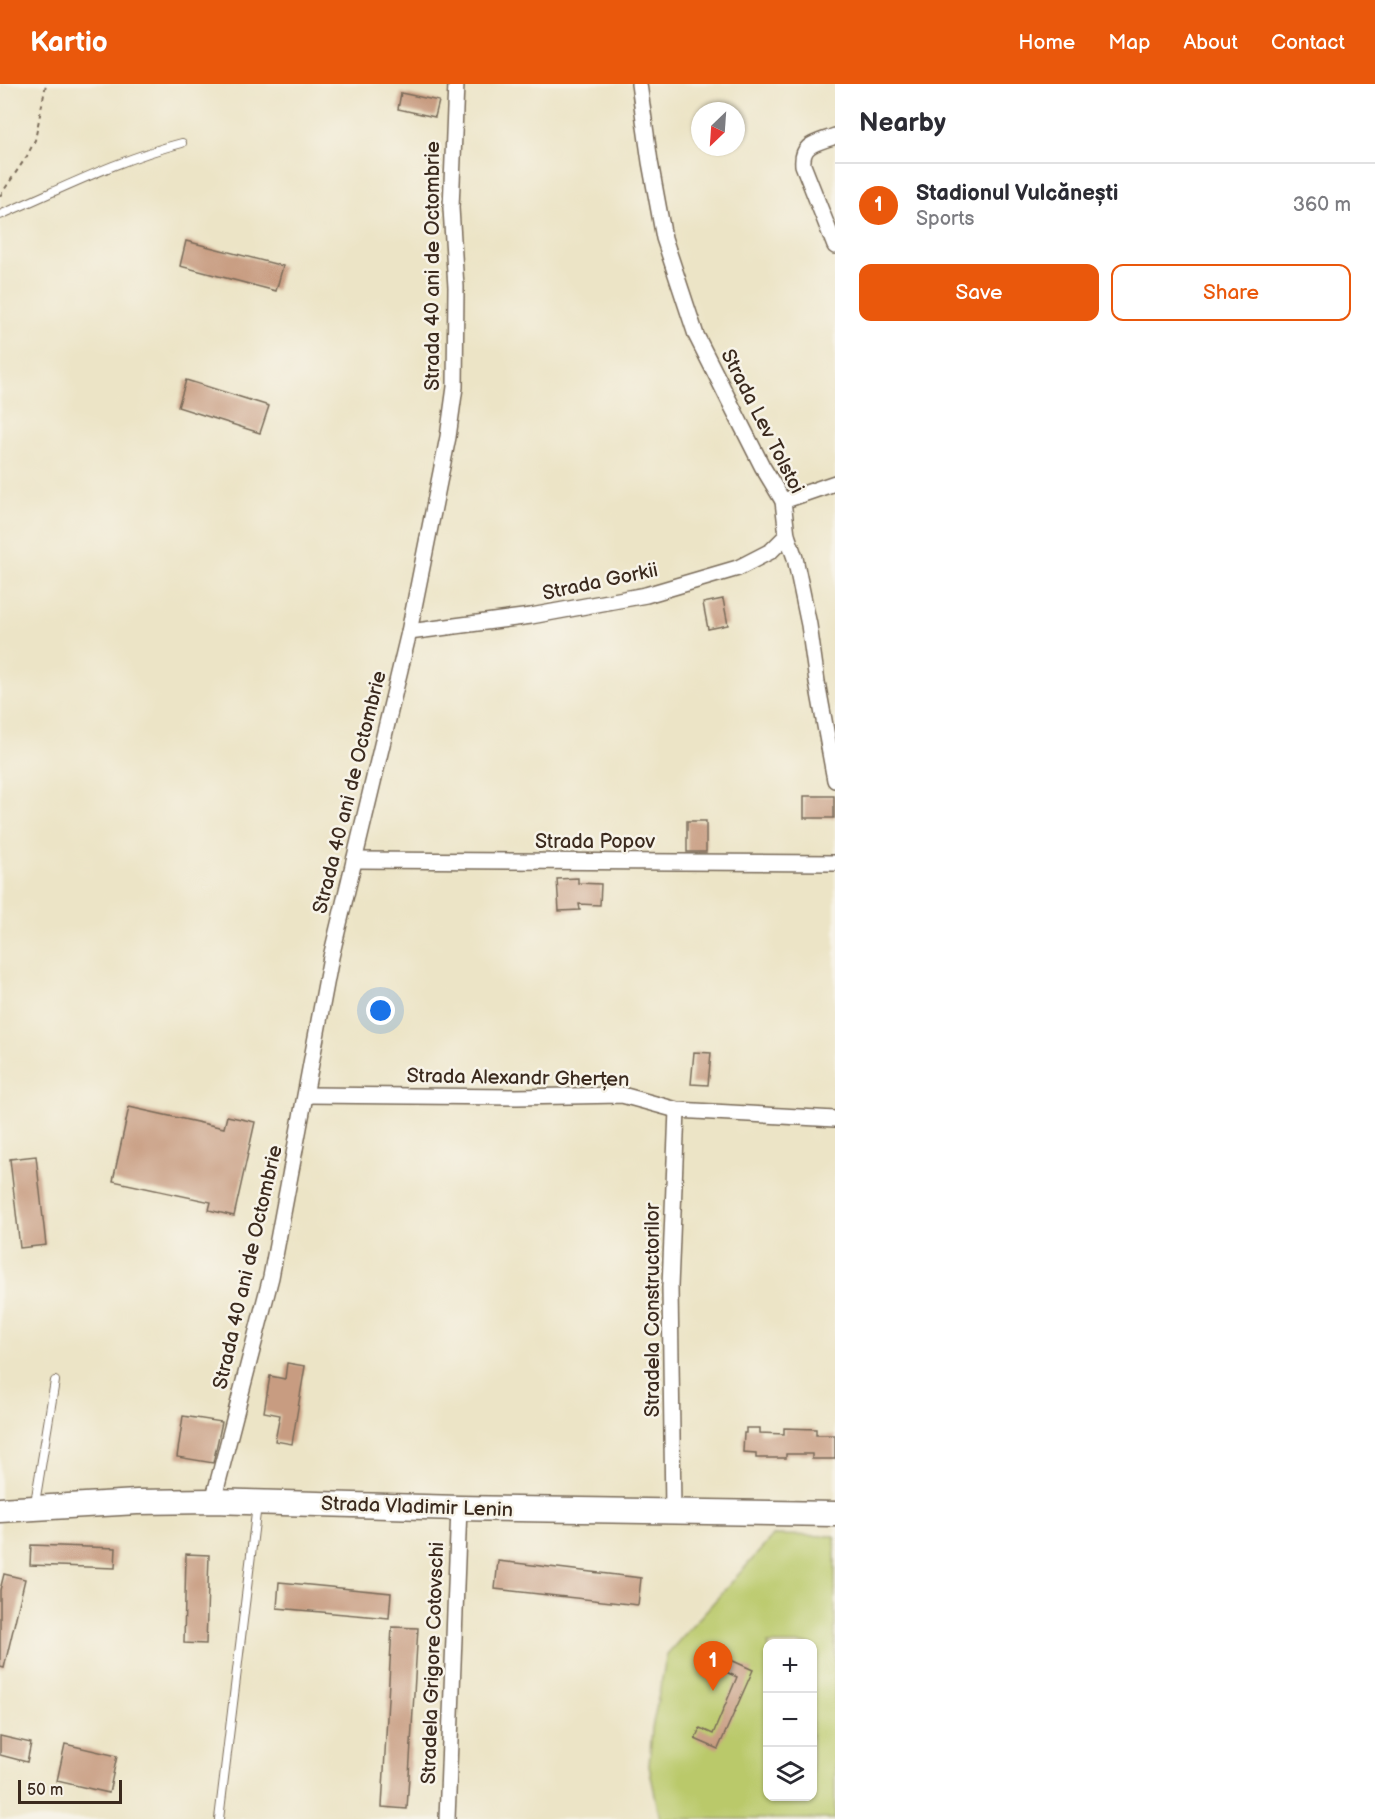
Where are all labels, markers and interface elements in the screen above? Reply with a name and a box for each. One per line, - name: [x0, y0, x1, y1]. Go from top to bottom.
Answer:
- text: Kartio: [30, 26, 108, 59]
- text: Home: [1018, 30, 1075, 55]
- text: Map: [1108, 30, 1150, 55]
- text: About: [1183, 30, 1238, 55]
- text: Contact: [1271, 30, 1345, 55]
- north arrow: [691, 102, 745, 156]
- text: Nearby: [859, 108, 946, 139]
- street label: Strada 40 ani de Octombrie: [421, 141, 445, 391]
- text: Stadionul Vulcănești: [916, 180, 1118, 207]
- text: 1: [874, 193, 883, 217]
- text: 360 m: [1293, 193, 1351, 217]
- text: Sports: [916, 207, 974, 231]
- button: Save: [859, 264, 1099, 321]
- button: Share: [1111, 264, 1351, 321]
- street label: Strada Lev Tolstoi: [715, 345, 809, 498]
- street label: Strada Gorkii: [540, 558, 660, 606]
- street label: Strada 40 ani de Octombrie: [308, 668, 392, 916]
- street label: Strada Popov: [535, 830, 655, 854]
- your location: [366, 996, 395, 1025]
- street label: Strada Alexandr Gherțen: [406, 1064, 630, 1092]
- street label: Strada 40 ani de Octombrie: [208, 1143, 288, 1392]
- street label: Stradela Constructorilor: [641, 1202, 665, 1417]
- street label: Strada Vladimir Lenin: [321, 1492, 513, 1522]
- street label: Stradela Grigore Cotovschi: [417, 1541, 449, 1785]
- map controls: [763, 1639, 817, 1801]
- button: +: [763, 1639, 817, 1693]
- pin: 1: [694, 1642, 732, 1691]
- button: −: [763, 1693, 817, 1747]
- button: layers: [763, 1747, 817, 1801]
- scale bar: [18, 1777, 122, 1804]
- text: 50 m: [27, 1781, 63, 1800]

